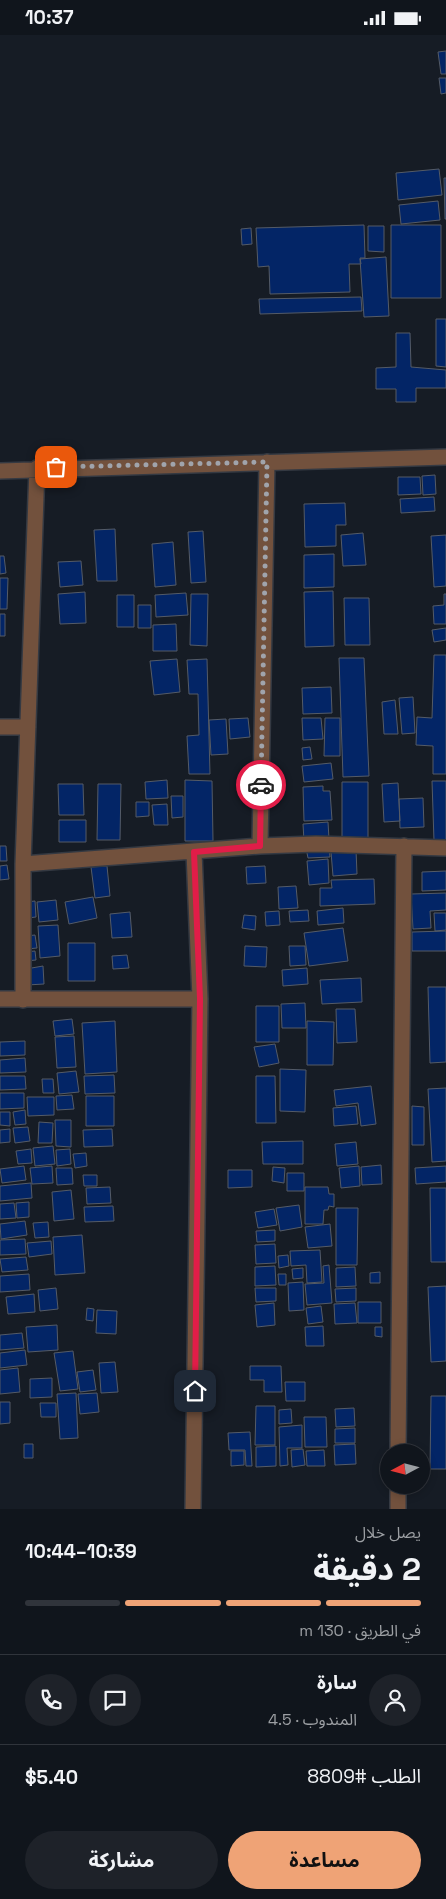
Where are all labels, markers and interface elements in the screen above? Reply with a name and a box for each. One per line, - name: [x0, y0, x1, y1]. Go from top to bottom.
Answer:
- text: 10:37: [25, 5, 74, 30]
- pin: [35, 446, 77, 488]
- icon: bag: [42, 453, 70, 481]
- courier: [236, 760, 286, 810]
- icon: car: [247, 771, 275, 799]
- pin: [174, 1370, 216, 1412]
- icon: home: [181, 1377, 209, 1405]
- north arrow: [380, 1444, 430, 1494]
- map controls: [380, 1444, 430, 1494]
- text: يصل خلال: [355, 1522, 421, 1543]
- text: 10:39–10:44: [25, 1539, 137, 1564]
- text: 2 دقيقة: [313, 1549, 421, 1589]
- text: في الطريق · 130 m: [299, 1620, 421, 1641]
- text: سارة: [317, 1670, 357, 1695]
- button: phone: [25, 1674, 77, 1726]
- button: chat: [89, 1674, 141, 1726]
- button: person: [369, 1674, 421, 1726]
- text: المندوب · 4.5: [268, 1709, 357, 1730]
- text: الطلب #8809: [307, 1764, 421, 1789]
- text: $5.40: [25, 1765, 78, 1790]
- button: مشاركة: [25, 1831, 218, 1889]
- button: مساعدة: [228, 1831, 421, 1889]

